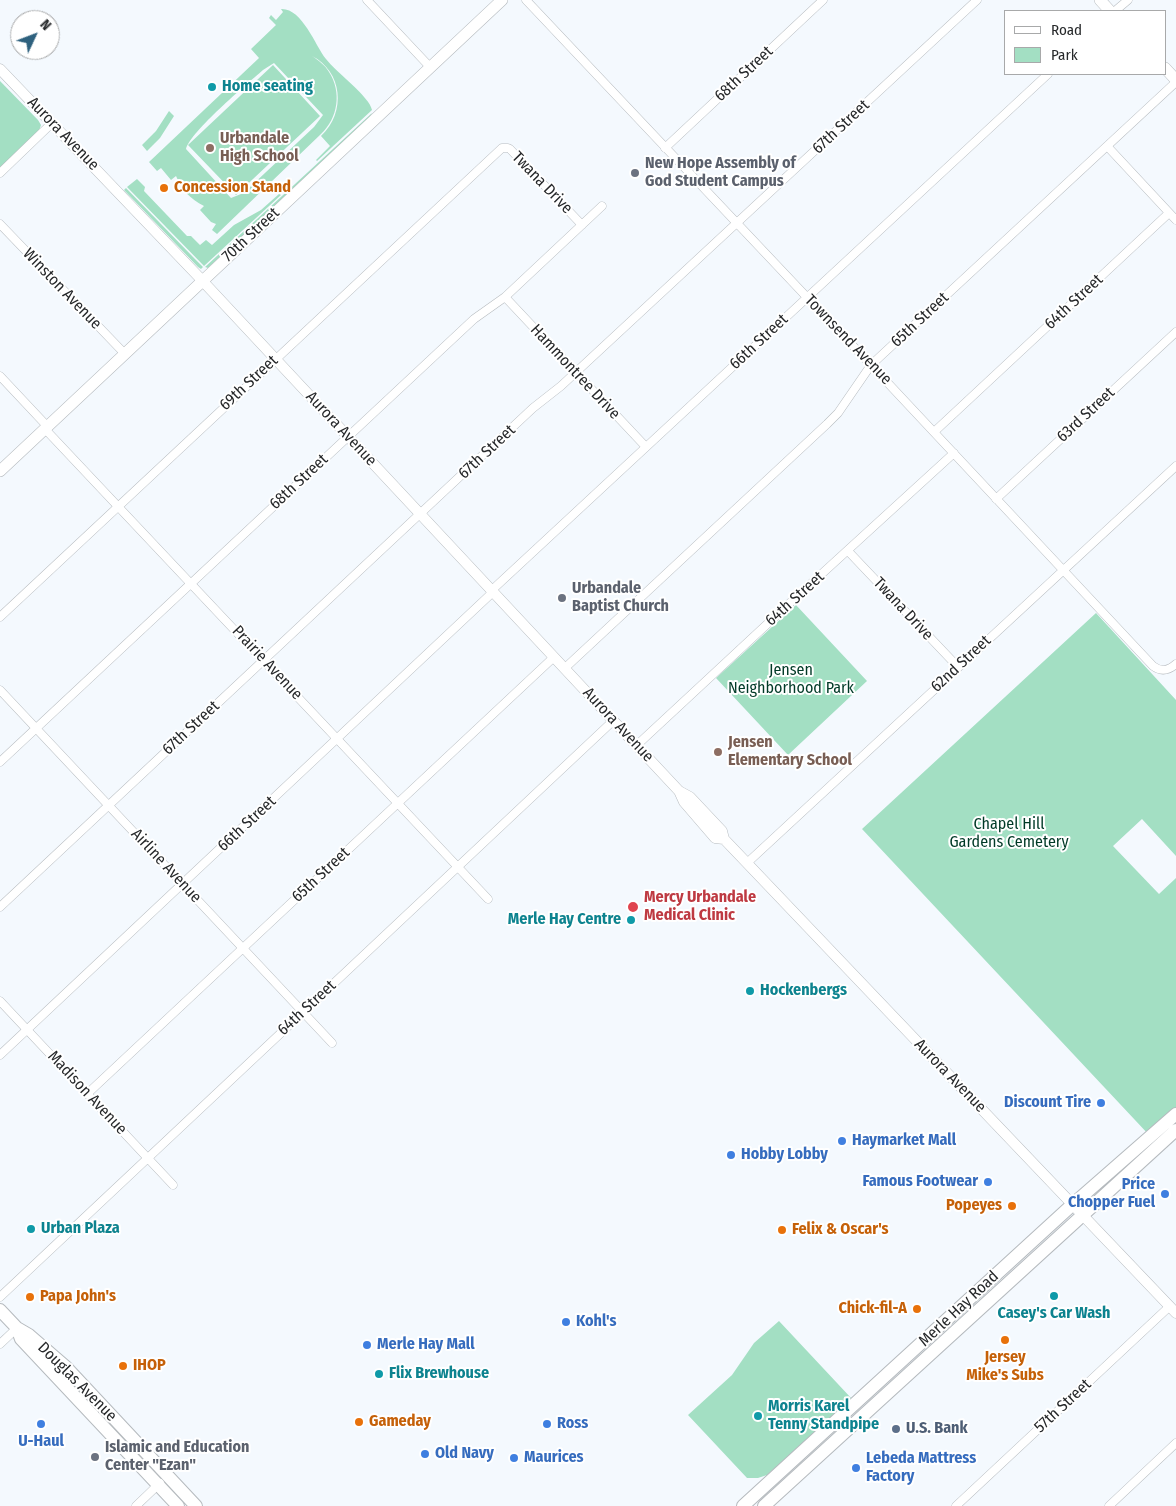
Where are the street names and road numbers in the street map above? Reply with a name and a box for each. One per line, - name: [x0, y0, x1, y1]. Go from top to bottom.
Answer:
- street label: 68th Street: [711, 42, 777, 106]
- street label: Aurora Avenue: [23, 93, 103, 175]
- street label: 67th Street: [809, 96, 873, 158]
- street label: Twana Drive: [508, 148, 576, 218]
- street label: 70th Street: [218, 204, 284, 266]
- street label: Winston Avenue: [19, 245, 105, 333]
- street label: 64th Street: [1041, 270, 1107, 334]
- street label: 65th Street: [887, 288, 953, 352]
- street label: Townsend Avenue: [800, 291, 896, 389]
- street label: 66th Street: [726, 310, 792, 374]
- street label: Hammontree Drive: [526, 321, 624, 423]
- street label: 69th Street: [216, 351, 282, 415]
- street label: 63rd Street: [1053, 383, 1119, 447]
- street label: Aurora Avenue: [302, 388, 380, 470]
- street label: 67th Street: [455, 421, 519, 483]
- street label: 68th Street: [266, 450, 332, 514]
- street label: 64th Street: [762, 568, 828, 630]
- street label: Twana Drive: [869, 574, 937, 644]
- street label: Prairie Avenue: [228, 622, 306, 704]
- street label: 62nd Street: [927, 631, 995, 697]
- street label: Aurora Avenue: [579, 684, 657, 766]
- street label: 67th Street: [159, 697, 223, 759]
- street label: 66th Street: [214, 792, 280, 856]
- street label: Airline Avenue: [127, 825, 205, 907]
- street label: 65th Street: [288, 843, 354, 907]
- street label: 64th Street: [274, 976, 340, 1040]
- street label: Aurora Avenue: [910, 1035, 990, 1117]
- street label: Madison Avenue: [43, 1047, 131, 1139]
- street label: Merle Hay Road: [915, 1267, 1003, 1351]
- street label: Douglas Avenue: [33, 1338, 121, 1426]
- street label: 57th Street: [1031, 1375, 1095, 1437]

